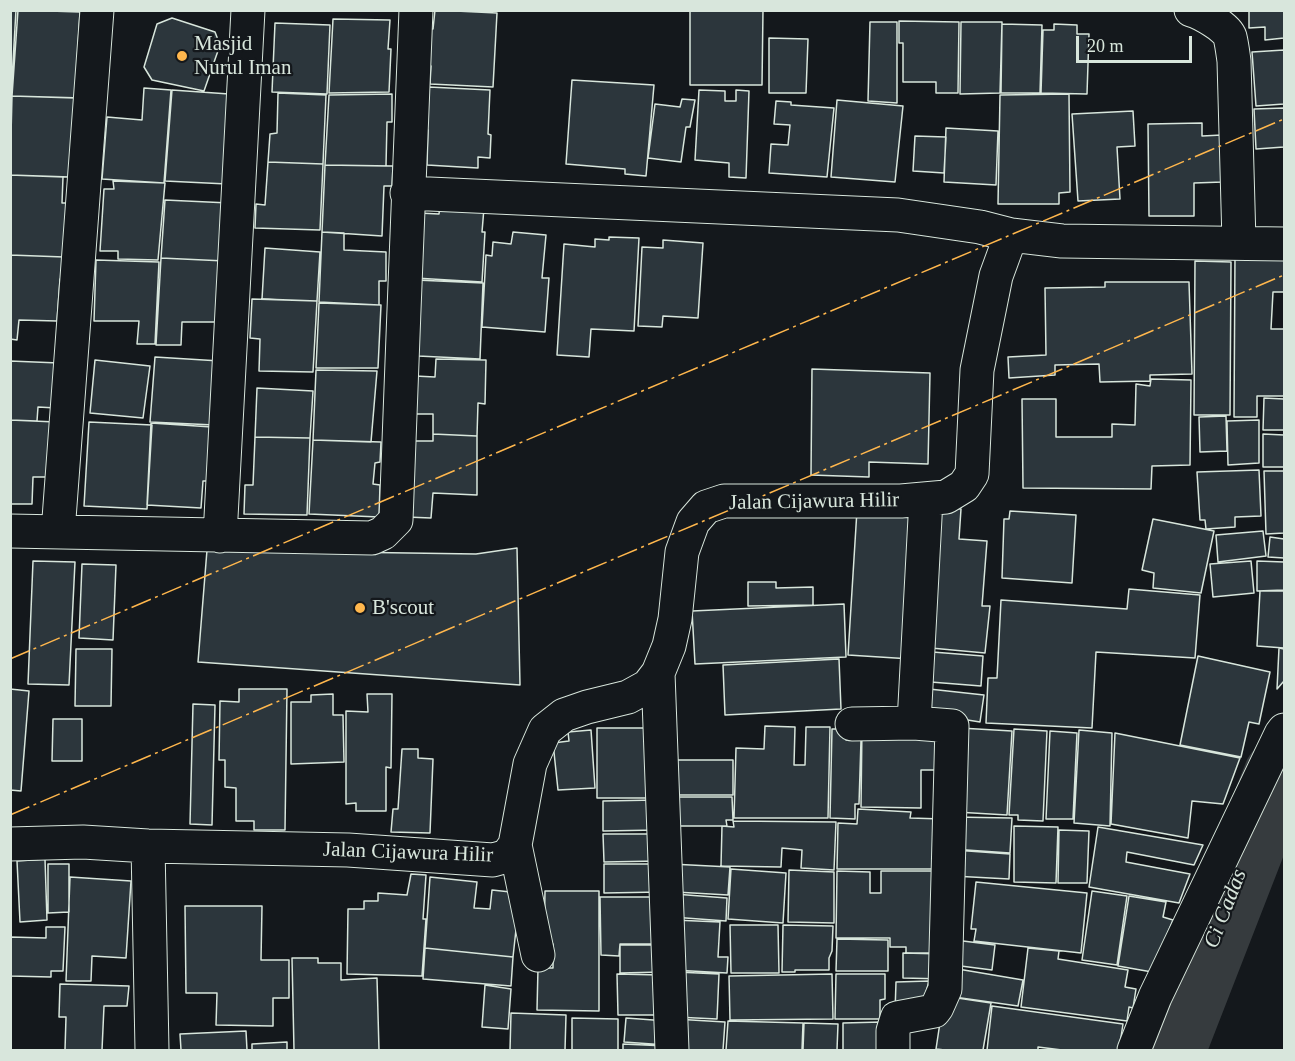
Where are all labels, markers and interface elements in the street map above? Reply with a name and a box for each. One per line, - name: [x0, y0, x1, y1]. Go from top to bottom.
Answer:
- scale bar: [1079, 24, 1194, 62]
- place label: Masjid Nurul Iman: [194, 31, 291, 81]
- text: 20 m: [1087, 36, 1124, 56]
- marker: Masjid Nurul Iman: [175, 49, 189, 63]
- street label: Jalan Cijawura Hilir: [729, 488, 899, 516]
- place label: B'scout: [372, 595, 434, 621]
- marker: B'scout: [353, 601, 367, 615]
- street label: Jalan Cijawura Hilir: [322, 837, 494, 869]
- water label: Ci Cadas: [1199, 866, 1253, 952]

